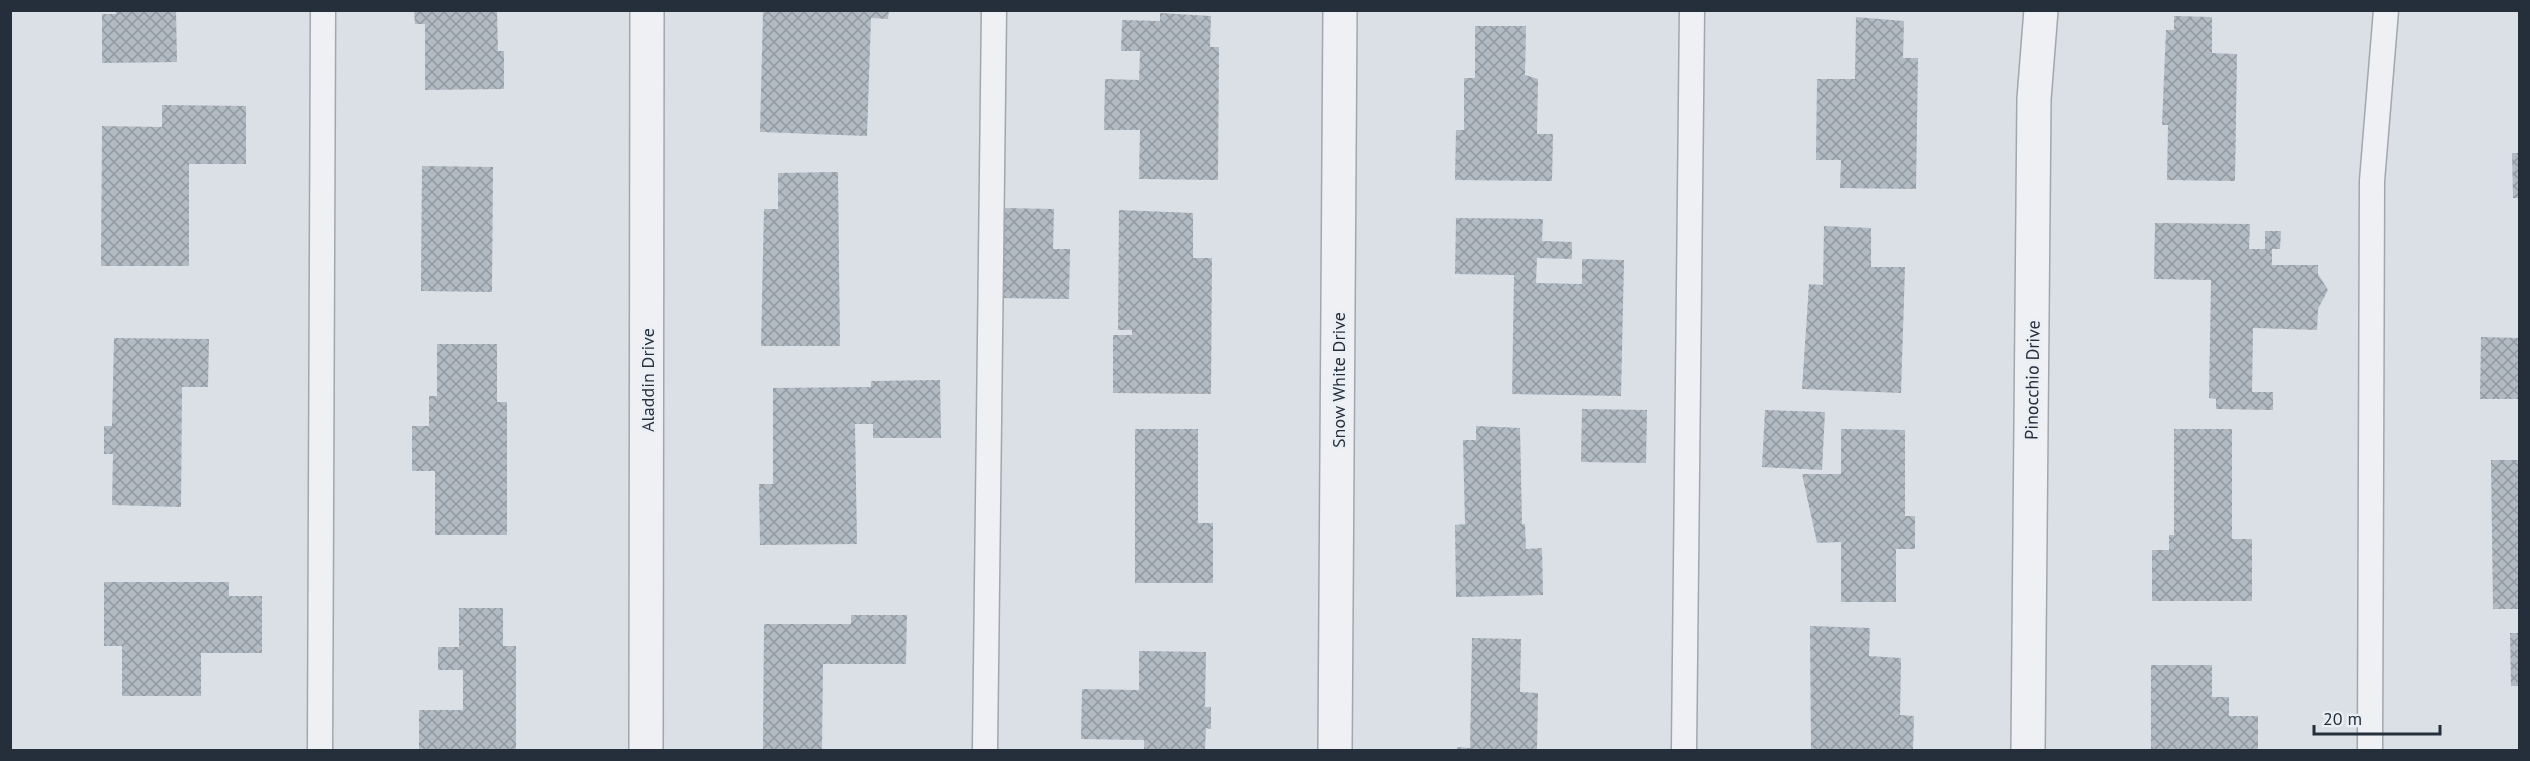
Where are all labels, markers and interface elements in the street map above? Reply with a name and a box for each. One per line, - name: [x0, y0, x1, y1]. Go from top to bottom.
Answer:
- street label: Snow White Drive: [1327, 312, 1350, 448]
- street label: Pinocchio Drive: [2019, 320, 2045, 440]
- street label: Aladdin Drive: [636, 328, 659, 432]
- scale bar: [2314, 698, 2440, 736]
- text: 20 m: [2323, 707, 2362, 730]

